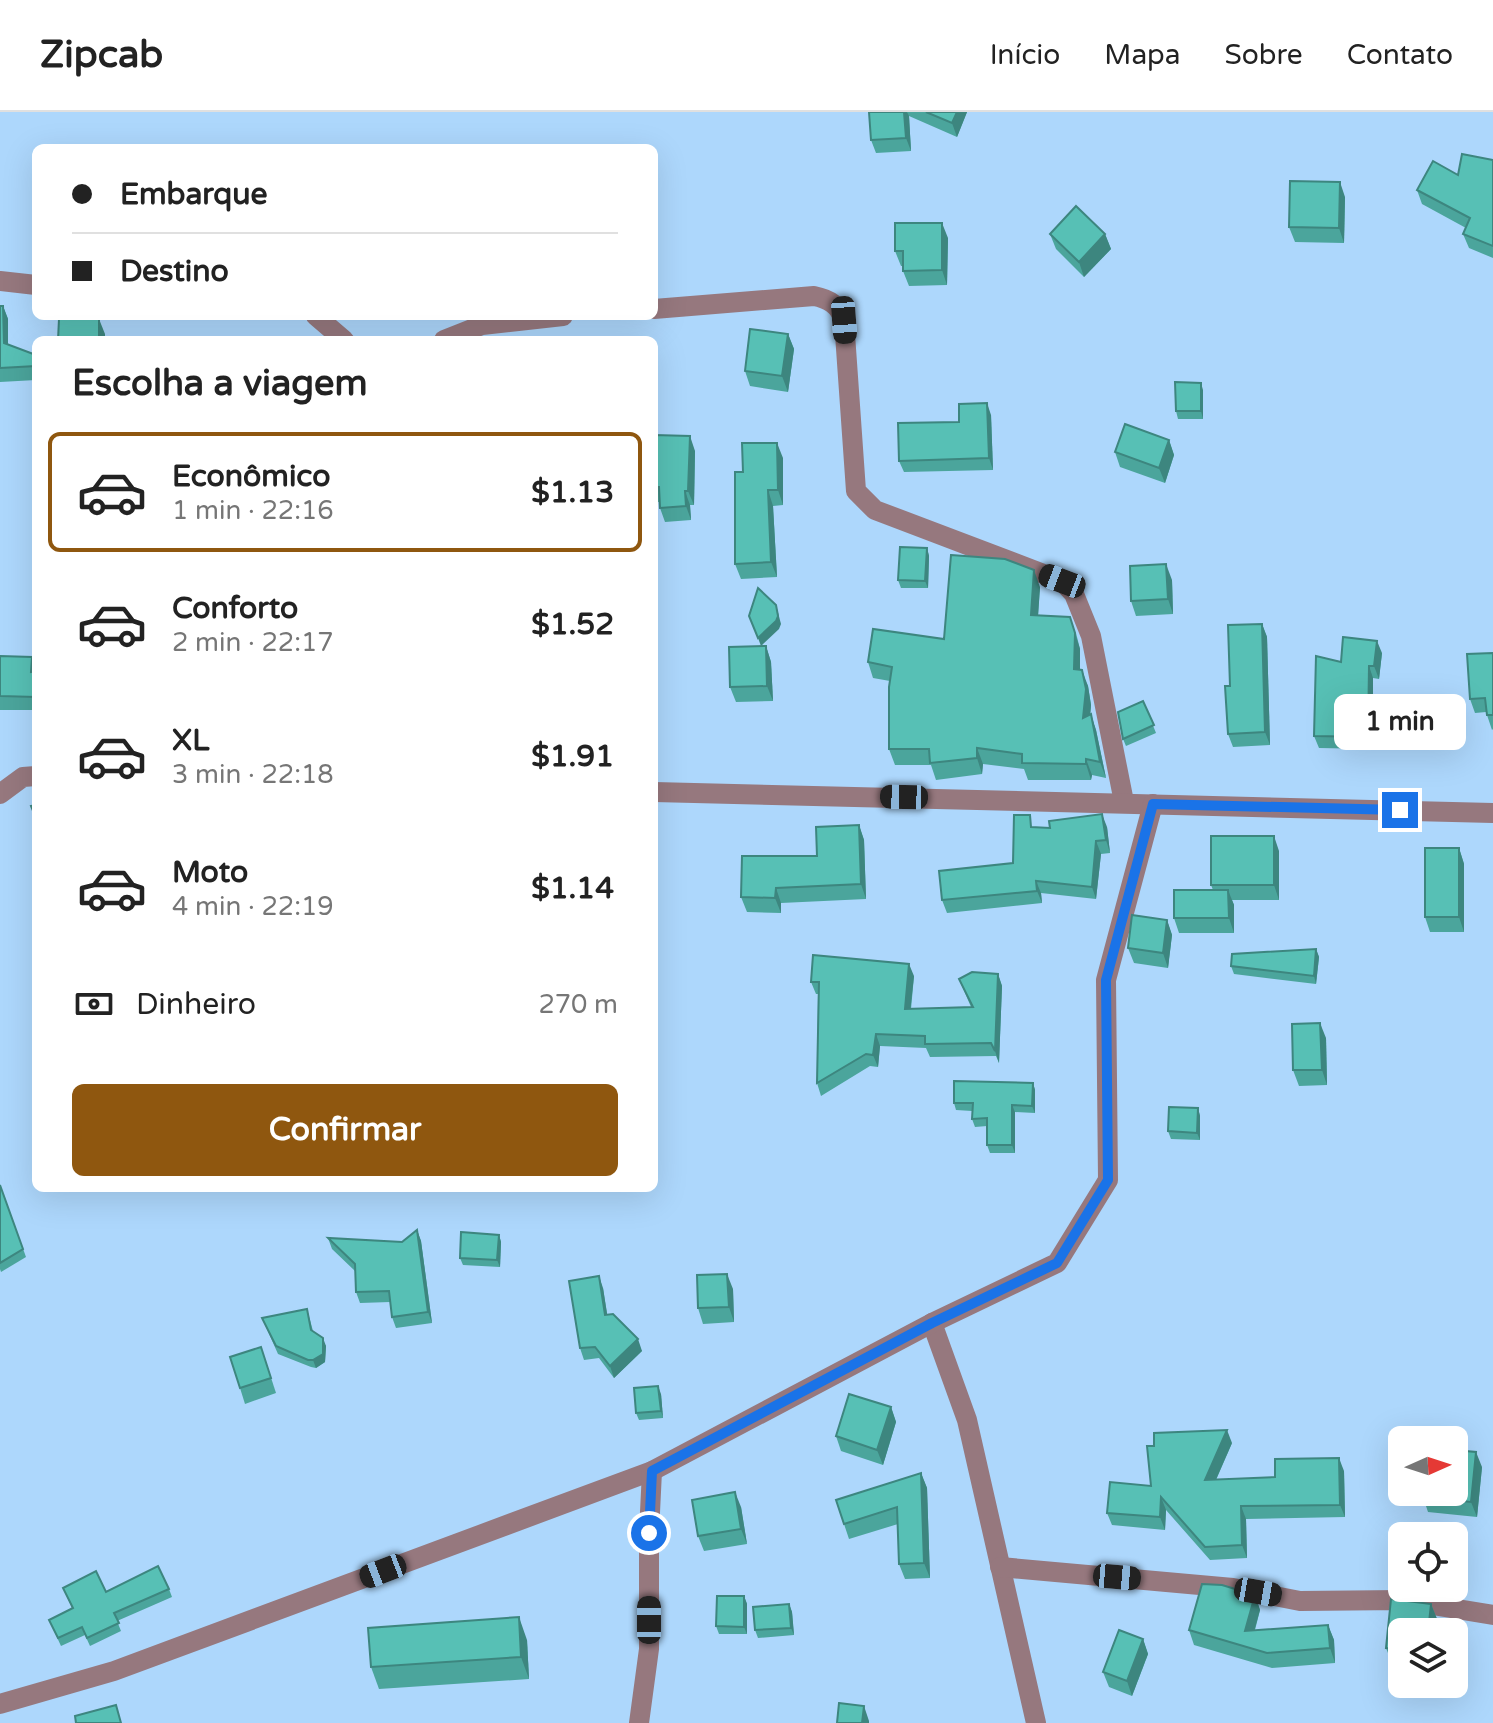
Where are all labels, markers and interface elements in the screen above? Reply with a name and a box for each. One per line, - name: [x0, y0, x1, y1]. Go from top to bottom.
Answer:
- text: Zipcab: [40, 32, 163, 78]
- text: Início: [990, 38, 1060, 72]
- text: Mapa: [1104, 38, 1181, 72]
- text: Sobre: [1225, 38, 1303, 72]
- text: Contato: [1347, 38, 1453, 72]
- text: Embarque: [120, 176, 267, 213]
- text: Destino: [120, 253, 229, 290]
- car: [830, 295, 858, 345]
- text: Escolha a viagem: [72, 362, 367, 405]
- icon: car: [76, 456, 148, 528]
- text: Econômico: [172, 458, 330, 495]
- text: $1.13: [531, 474, 614, 511]
- text: 1 min · 22:16: [172, 495, 334, 526]
- car: [1035, 561, 1089, 601]
- icon: car: [76, 588, 148, 660]
- text: Conforto: [172, 590, 298, 627]
- text: $1.52: [531, 606, 614, 643]
- text: 2 min · 22:17: [172, 627, 334, 658]
- callout: 1 min: [1334, 694, 1466, 750]
- text: 1 min: [1365, 706, 1435, 737]
- icon: car: [76, 720, 148, 792]
- text: XL: [172, 722, 209, 759]
- text: $1.91: [531, 738, 614, 775]
- text: 3 min · 22:18: [172, 759, 334, 790]
- car: [880, 785, 928, 809]
- route end: [1382, 792, 1418, 828]
- icon: car: [76, 852, 148, 924]
- text: Moto: [172, 854, 248, 891]
- text: $1.14: [531, 870, 614, 907]
- text: 4 min · 22:19: [172, 891, 334, 922]
- icon: cash: [72, 982, 116, 1026]
- text: Dinheiro: [136, 986, 256, 1023]
- text: 270 m: [538, 989, 618, 1020]
- button: Confirmar: [72, 1084, 618, 1176]
- north arrow: [1388, 1426, 1468, 1506]
- map controls: [1388, 1426, 1468, 1698]
- route start: [631, 1515, 667, 1551]
- button: locate: [1388, 1522, 1468, 1602]
- car: [356, 1551, 410, 1591]
- car: [1092, 1563, 1142, 1591]
- car: [1232, 1576, 1284, 1608]
- car: [637, 1596, 661, 1644]
- button: layers: [1388, 1618, 1468, 1698]

